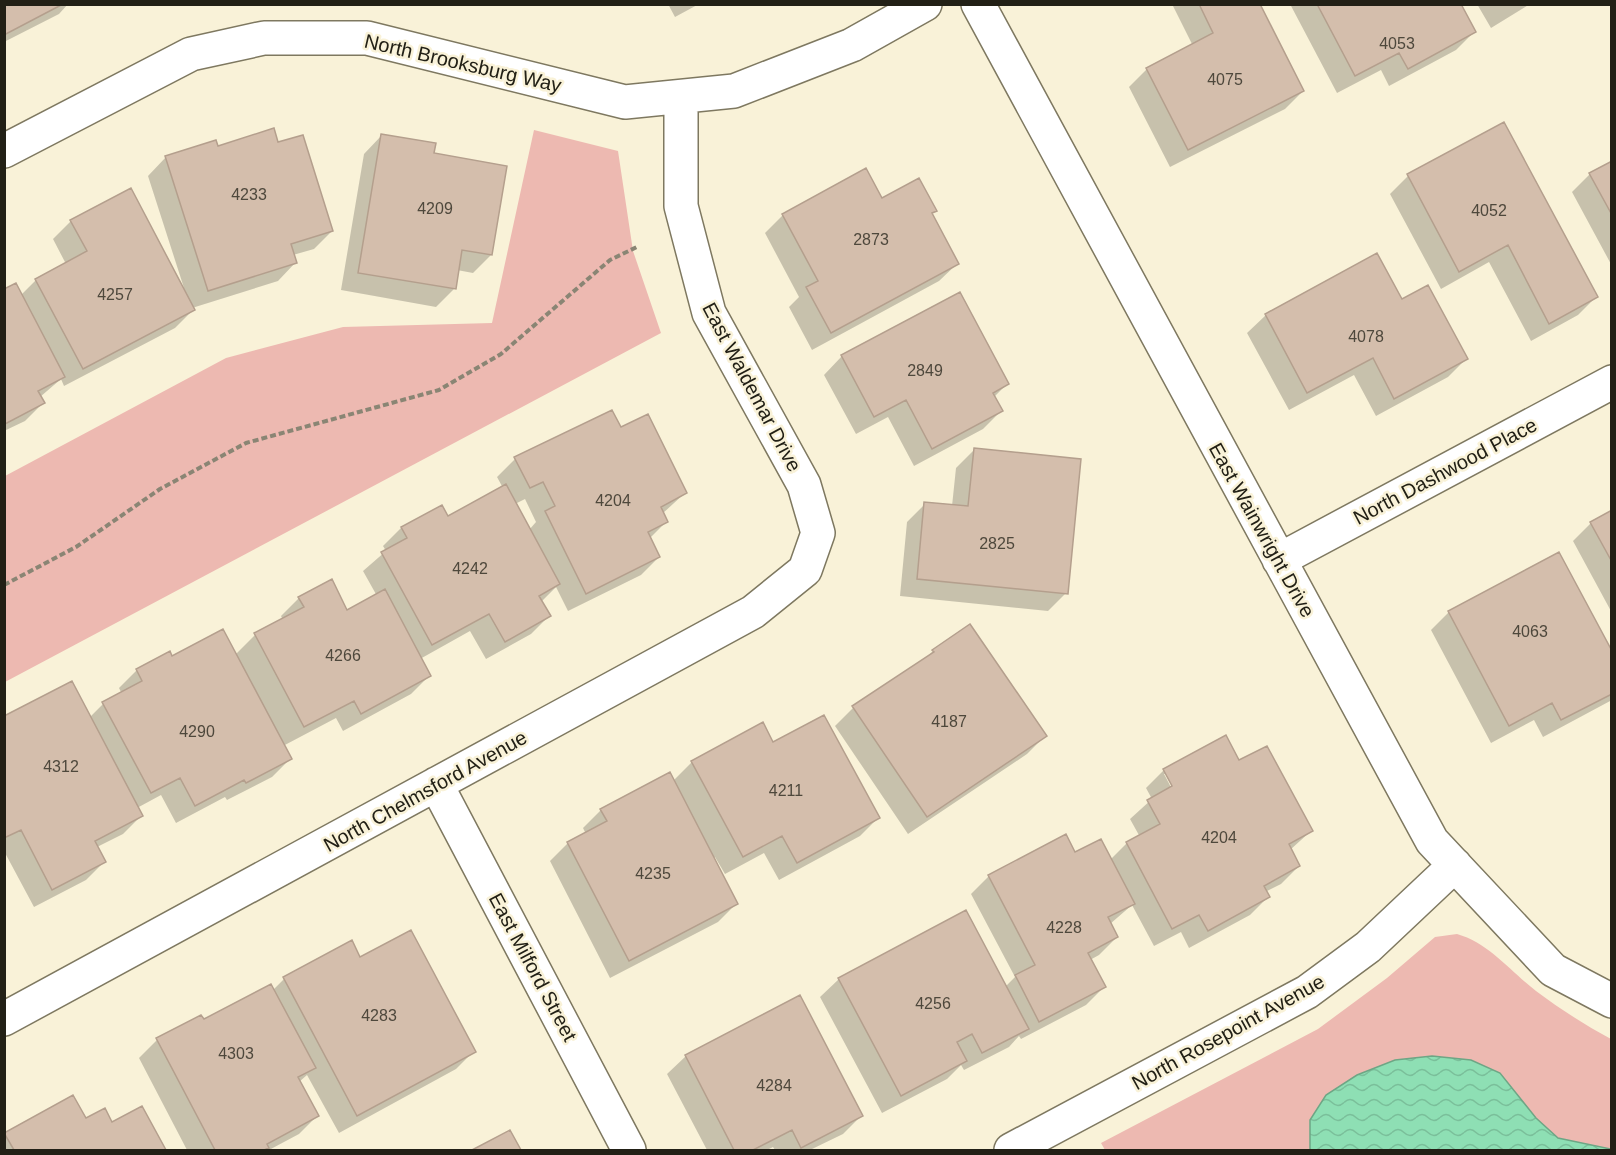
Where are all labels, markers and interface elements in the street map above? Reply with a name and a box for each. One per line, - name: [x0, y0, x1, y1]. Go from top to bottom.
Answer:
- street label: North Brooksburg Way: [362, 30, 564, 96]
- house number: 4053: [1379, 35, 1415, 52]
- house number: 4075: [1207, 71, 1243, 88]
- house number: 4233: [231, 186, 267, 203]
- house number: 4209: [417, 200, 453, 217]
- house number: 4052: [1471, 202, 1507, 219]
- house number: 2873: [853, 231, 889, 248]
- house number: 4257: [97, 286, 133, 303]
- street label: East Waldemar Drive: [698, 299, 806, 475]
- house number: 4078: [1348, 328, 1384, 345]
- house number: 2849: [907, 362, 943, 379]
- street label: North Dashwood Place: [1350, 413, 1540, 529]
- street label: East Wainwright Drive: [1205, 439, 1319, 621]
- house number: 4204: [595, 492, 631, 509]
- house number: 2825: [979, 535, 1015, 552]
- house number: 4242: [452, 560, 488, 577]
- house number: 4063: [1512, 623, 1548, 640]
- house number: 4266: [325, 647, 361, 664]
- house number: 4187: [931, 713, 967, 730]
- house number: 4290: [179, 723, 215, 740]
- street label: North Chelmsford Avenue: [320, 726, 530, 856]
- house number: 4312: [43, 758, 79, 775]
- house number: 4211: [769, 782, 803, 799]
- house number: 4204: [1201, 829, 1237, 846]
- house number: 4235: [635, 865, 671, 882]
- street label: East Milford Street: [485, 889, 582, 1045]
- house number: 4228: [1046, 919, 1082, 936]
- street label: North Rosepoint Avenue: [1128, 970, 1328, 1094]
- house number: 4256: [915, 995, 951, 1012]
- house number: 4283: [361, 1007, 397, 1024]
- house number: 4303: [218, 1045, 254, 1062]
- house number: 4284: [756, 1077, 792, 1094]

